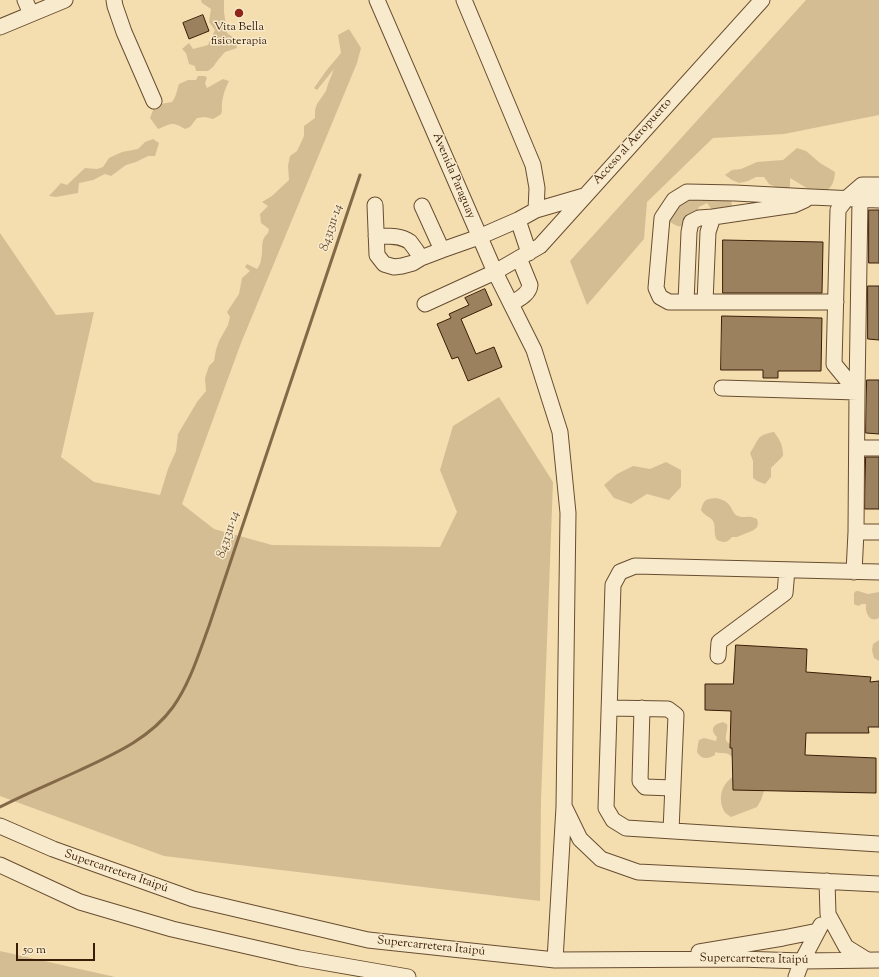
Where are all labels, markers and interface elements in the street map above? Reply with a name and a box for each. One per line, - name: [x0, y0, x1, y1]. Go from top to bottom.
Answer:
- marker: Vita Bella fisioterapia: [233, 7, 245, 19]
- place label: Vita Bella fisioterapia: [211, 21, 267, 49]
- street label: Acceso al Aeropuerto: [591, 96, 675, 188]
- street label: Avenida Paraguay: [428, 131, 478, 221]
- water label: 8431311-14: [317, 203, 347, 253]
- water label: 8431311-14: [214, 510, 244, 560]
- street label: Supercarretera Itaipú: [62, 847, 170, 897]
- street label: Supercarretera Itaipú: [376, 934, 486, 960]
- scale bar: [18, 935, 97, 961]
- text: 50 m: [23, 941, 46, 959]
- street label: Supercarretera Itaipú: [699, 952, 809, 968]

